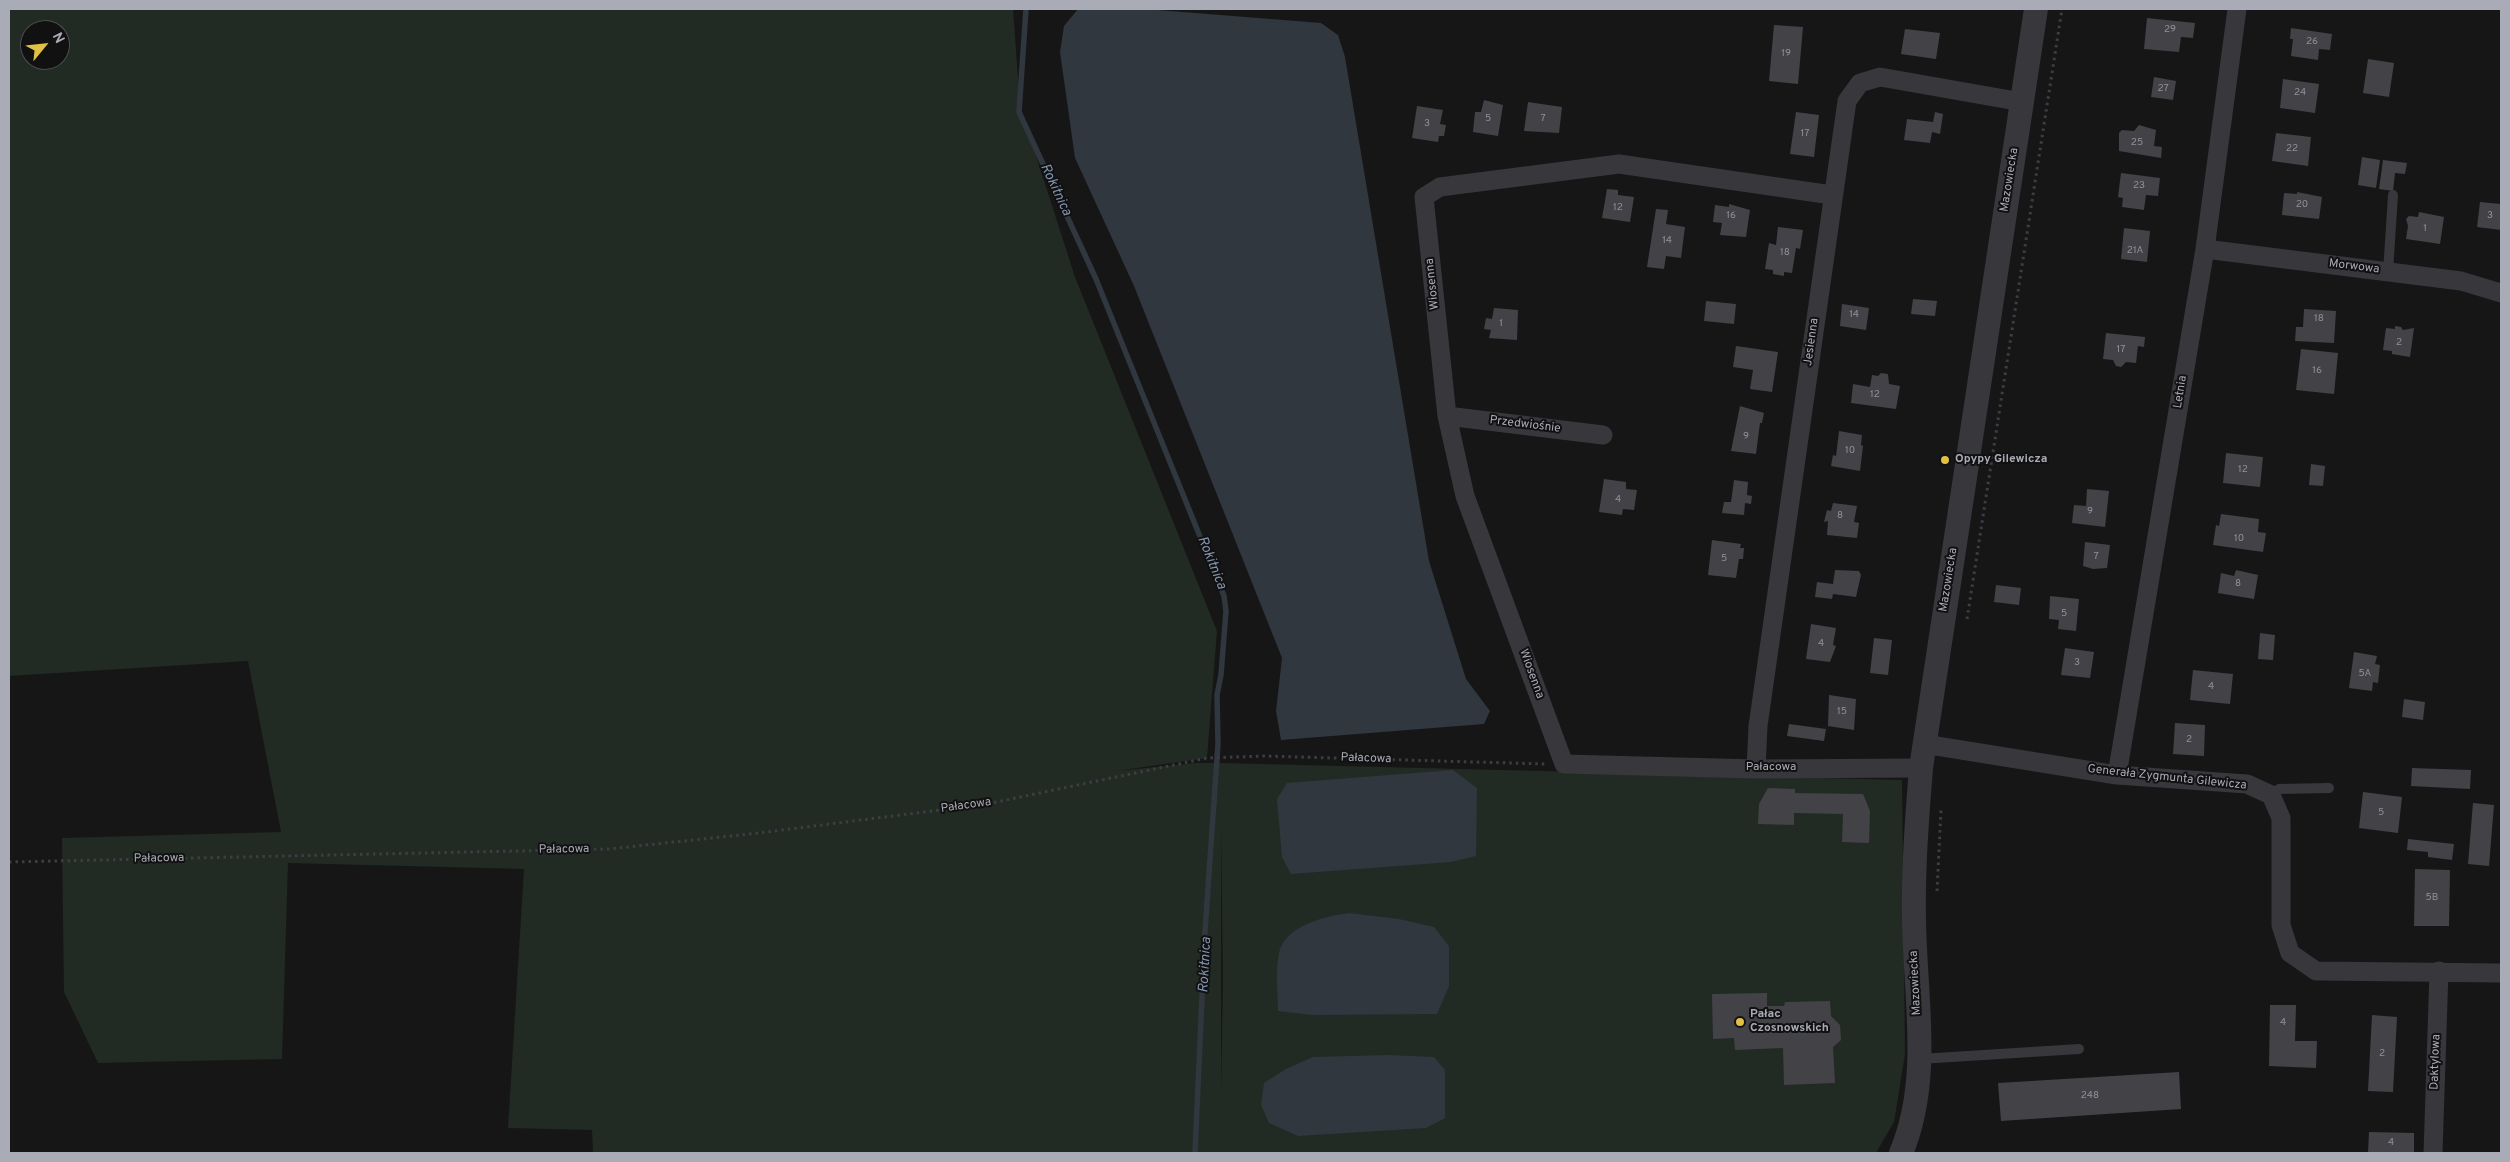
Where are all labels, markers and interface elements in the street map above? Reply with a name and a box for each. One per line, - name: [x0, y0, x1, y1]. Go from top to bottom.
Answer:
- north arrow: [20, 20, 70, 70]
- house number: 29: [2164, 24, 2176, 36]
- text: N: [48, 30, 68, 47]
- house number: 26: [2306, 36, 2318, 48]
- house number: 19: [1781, 48, 1791, 60]
- house number: 27: [2157, 83, 2169, 95]
- house number: 24: [2294, 87, 2306, 99]
- house number: 5: [1485, 113, 1491, 125]
- house number: 7: [1540, 113, 1546, 125]
- house number: 3: [1424, 118, 1430, 130]
- house number: 17: [1801, 128, 1809, 140]
- house number: 25: [2131, 137, 2143, 149]
- house number: 22: [2286, 143, 2298, 155]
- street label: Mazowiecka: [1998, 147, 2022, 213]
- water label: Rokitnica: [1036, 161, 1074, 219]
- house number: 23: [2133, 180, 2145, 192]
- house number: 20: [2296, 199, 2308, 211]
- house number: 12: [1613, 202, 1623, 214]
- house number: 16: [1726, 210, 1736, 222]
- house number: 3: [2487, 210, 2493, 222]
- house number: 1: [2423, 223, 2427, 235]
- house number: 14: [1662, 235, 1672, 247]
- house number: 21A: [2127, 245, 2143, 257]
- house number: 18: [1780, 247, 1790, 259]
- street label: Wiosenna: [1423, 257, 1443, 311]
- street label: Morwowa: [2328, 257, 2380, 277]
- house number: 14: [1849, 309, 1859, 321]
- house number: 18: [2314, 313, 2324, 325]
- street label: Jesienna: [1802, 317, 1822, 367]
- house number: 1: [1499, 318, 1503, 330]
- house number: 2: [2396, 337, 2402, 349]
- house number: 17: [2117, 344, 2125, 356]
- house number: 16: [2312, 365, 2322, 377]
- street label: Letnia: [2171, 374, 2191, 410]
- house number: 12: [1870, 389, 1880, 401]
- street label: Przedwiośnie: [1489, 413, 1561, 437]
- house number: 9: [1743, 431, 1749, 443]
- house number: 10: [1845, 445, 1855, 457]
- place label: Opypy Gilewicza: [1955, 453, 2048, 467]
- marker: Opypy Gilewicza: [1939, 454, 1951, 466]
- house number: 12: [2238, 464, 2248, 476]
- house number: 4: [1615, 494, 1621, 506]
- house number: 9: [2087, 506, 2093, 518]
- house number: 8: [1837, 510, 1843, 522]
- house number: 10: [2234, 533, 2244, 545]
- water label: Rokitnica: [1193, 534, 1229, 592]
- street label: Mazowiecka: [1937, 547, 1961, 613]
- house number: 7: [2093, 551, 2099, 563]
- house number: 5: [1721, 553, 1727, 565]
- house number: 8: [2235, 578, 2241, 590]
- house number: 5: [2061, 608, 2067, 620]
- house number: 4: [1818, 638, 1824, 650]
- street label: Wiosenna: [1515, 647, 1547, 701]
- house number: 3: [2074, 657, 2080, 669]
- house number: 5A: [2359, 668, 2371, 680]
- house number: 4: [2208, 681, 2214, 693]
- house number: 15: [1837, 706, 1847, 718]
- house number: 2: [2186, 734, 2192, 746]
- street label: Pałacowa: [1340, 751, 1392, 767]
- street label: Pałacowa: [1746, 761, 1796, 775]
- street label: Generała Zygmunta Gilewicza: [2087, 762, 2247, 794]
- street label: Pałacowa: [940, 795, 992, 817]
- house number: 5: [2378, 807, 2384, 819]
- street label: Pałacowa: [539, 842, 589, 858]
- street label: Pałacowa: [134, 851, 184, 867]
- house number: 5B: [2426, 892, 2438, 904]
- water label: Rokitnica: [1196, 937, 1216, 993]
- street label: Mazowiecka: [1907, 950, 1925, 1016]
- place label: Pałac Czosnowskich: [1750, 1008, 1829, 1036]
- marker: Pałac Czosnowskich: [1734, 1016, 1746, 1028]
- house number: 4: [2280, 1017, 2286, 1029]
- street label: Daktylowa: [2428, 1034, 2444, 1090]
- house number: 2: [2379, 1048, 2385, 1060]
- house number: 248: [2081, 1090, 2099, 1102]
- house number: 4: [2388, 1137, 2394, 1149]

